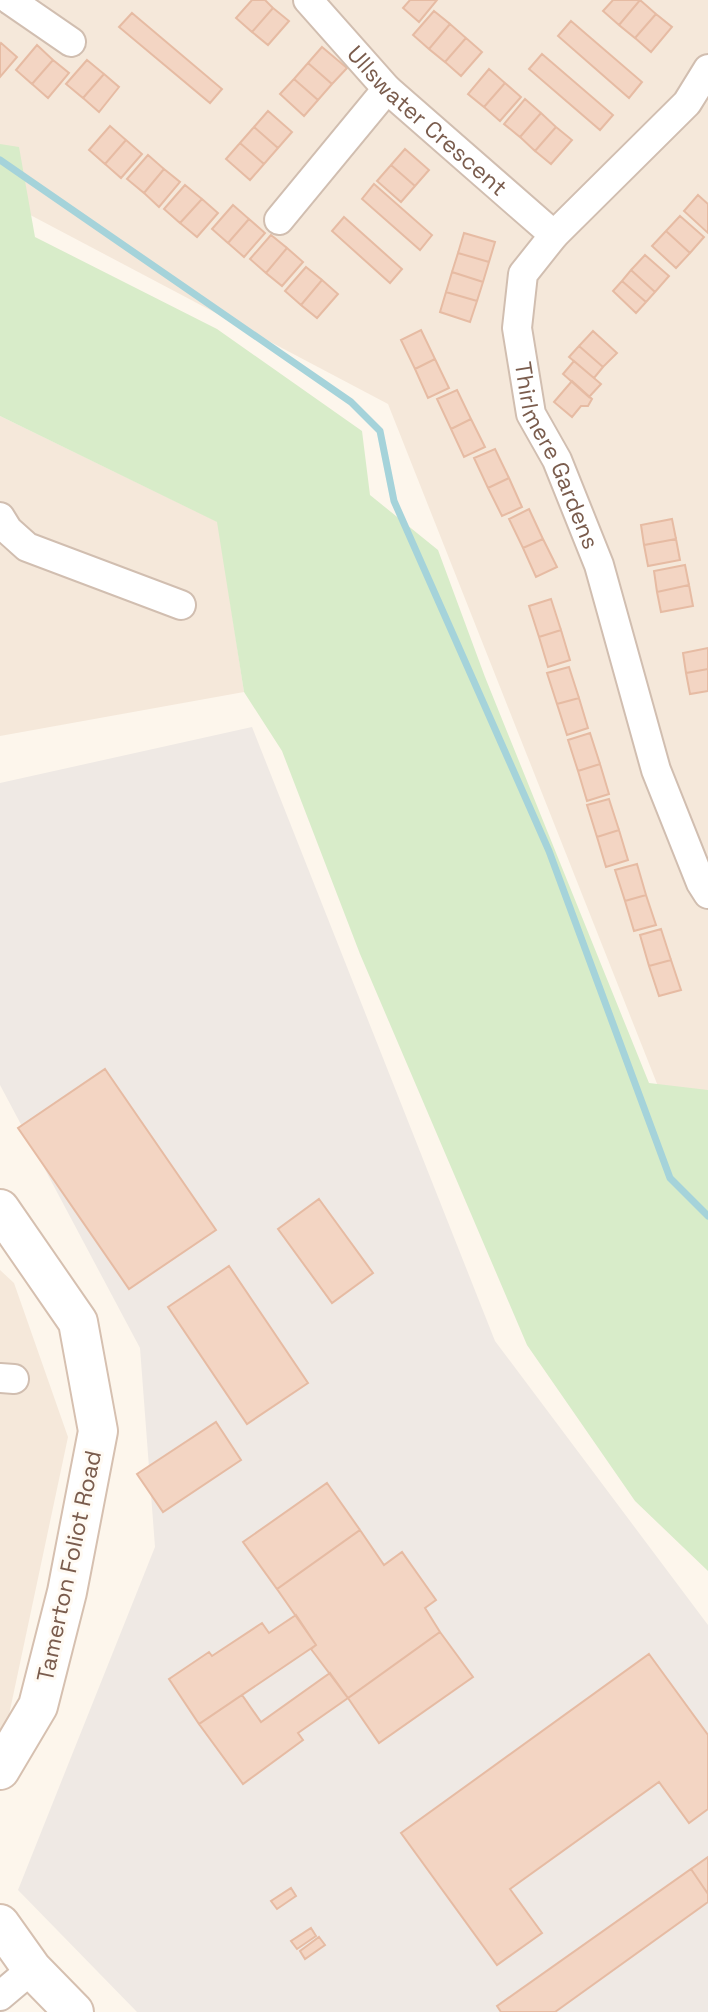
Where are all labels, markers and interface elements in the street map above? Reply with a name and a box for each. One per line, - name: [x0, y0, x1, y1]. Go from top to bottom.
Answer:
- street label: Ullswater Crescent: [341, 39, 514, 202]
- street label: Thirlmere Gardens: [508, 360, 606, 553]
- street label: Tamerton Foliot Road: [30, 1448, 108, 1684]

